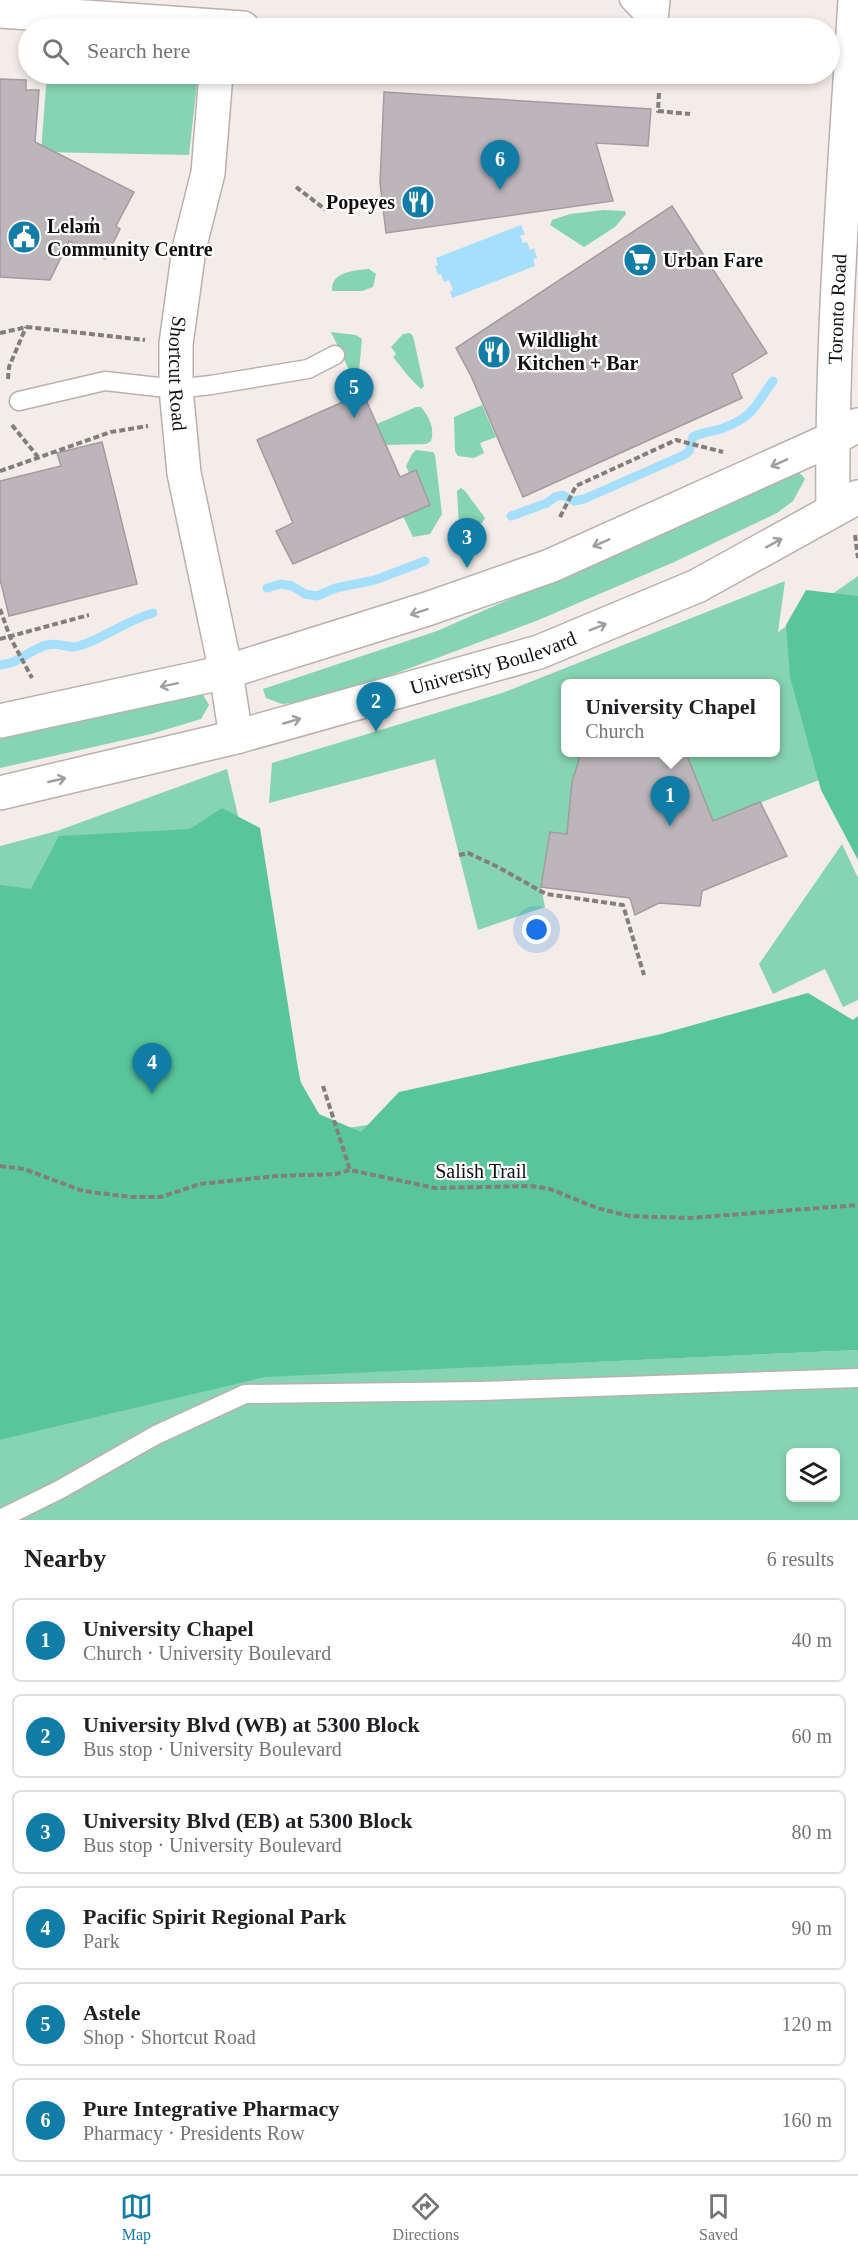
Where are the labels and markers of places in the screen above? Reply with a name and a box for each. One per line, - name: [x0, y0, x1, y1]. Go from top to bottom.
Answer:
- pin: 6: [480, 140, 520, 190]
- restaurant icon: Popeyes: [400, 184, 436, 220]
- place label: Popeyes: [326, 191, 395, 214]
- place label: Leləm̓ Community Centre: [47, 215, 213, 261]
- public building icon: Leləm̓ Community Centre: [6, 219, 42, 255]
- supermarket icon: Urban Fare: [622, 242, 658, 278]
- place label: Urban Fare: [663, 249, 763, 271]
- place label: Wildlight Kitchen + Bar: [517, 329, 639, 374]
- restaurant icon: Wildlight Kitchen + Bar: [476, 334, 512, 370]
- pin: 5: [334, 368, 374, 418]
- pin: 3: [448, 518, 486, 568]
- pin: 2: [356, 682, 395, 732]
- pin: 1: [650, 776, 690, 826]
- pin: 4: [132, 1044, 172, 1093]

